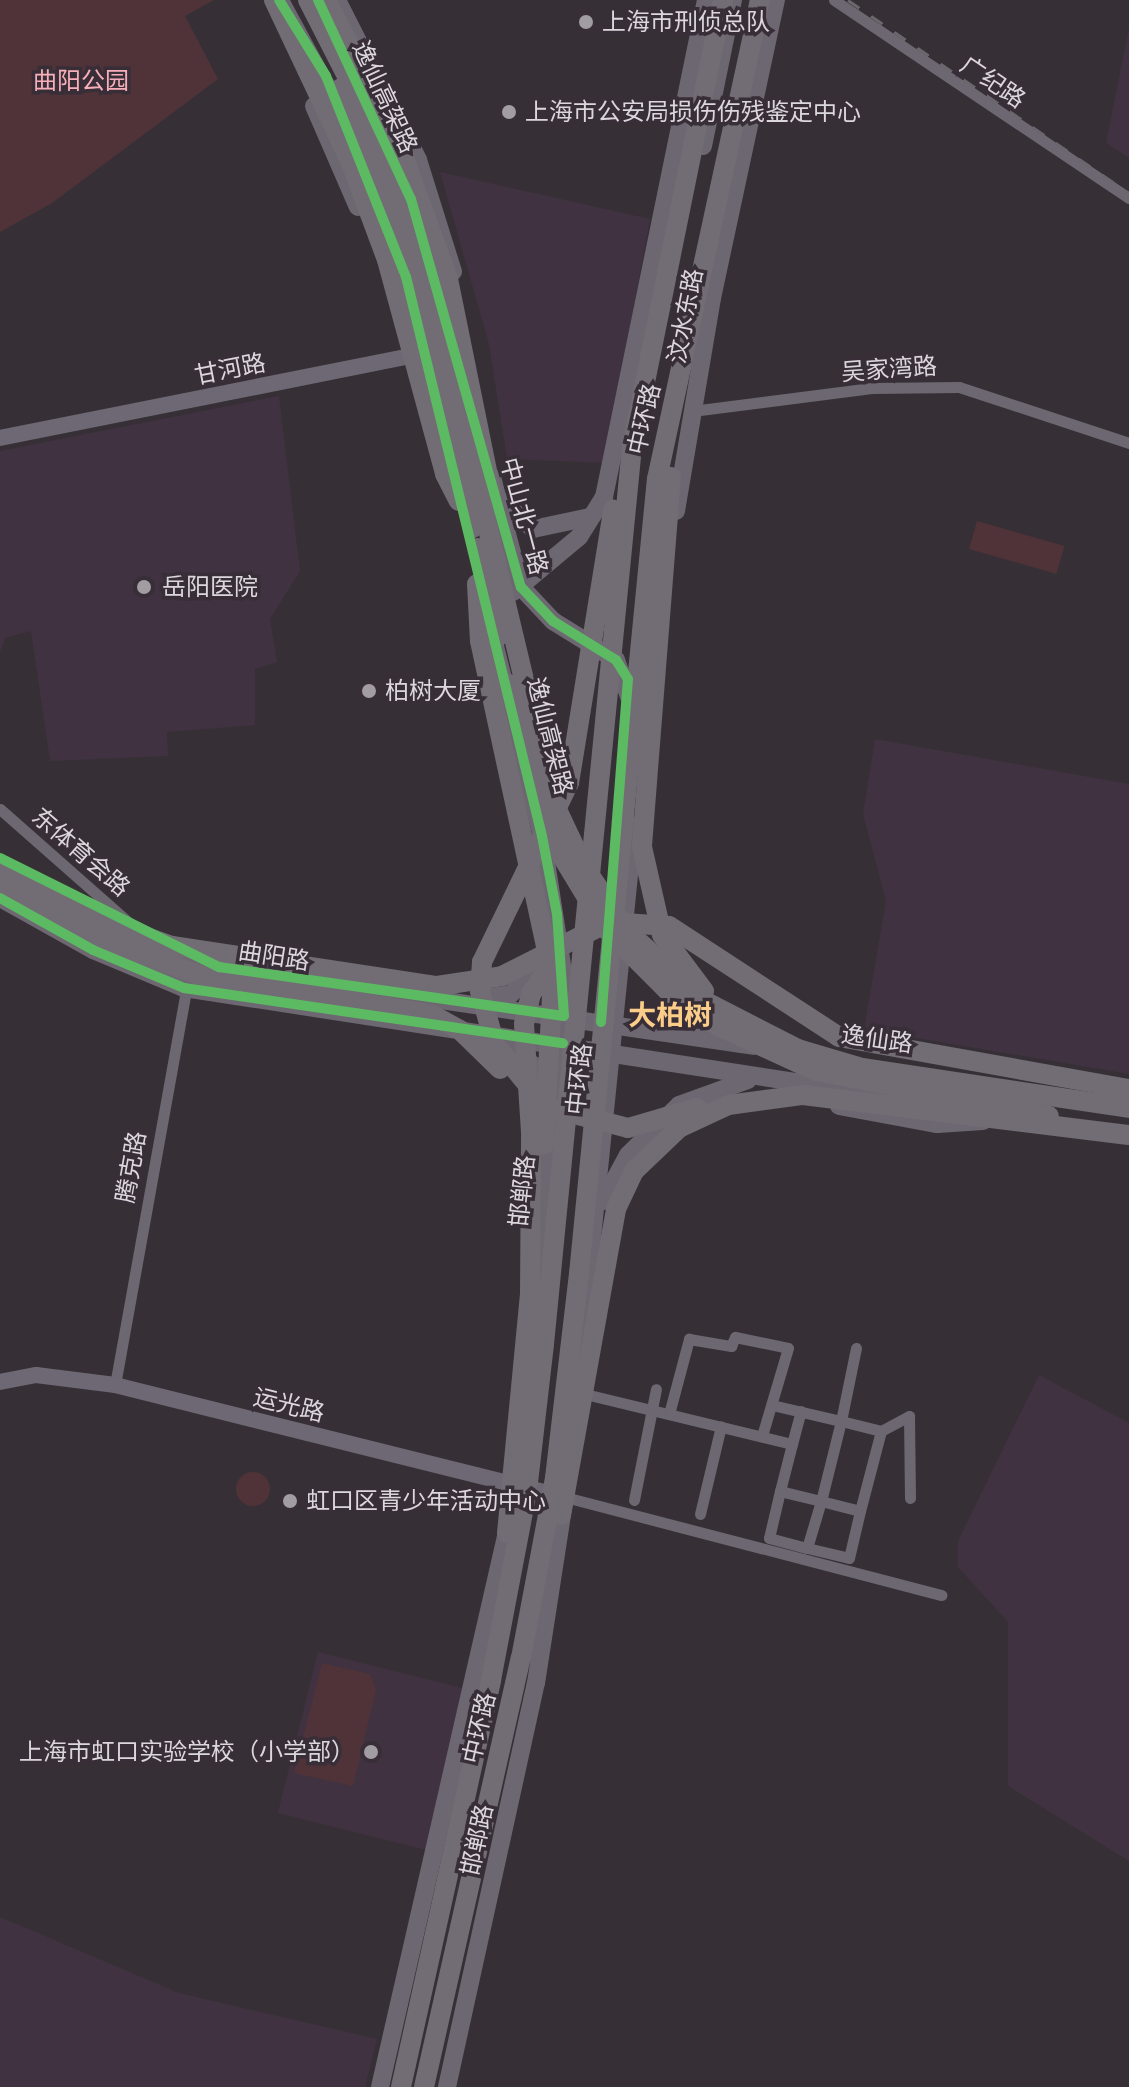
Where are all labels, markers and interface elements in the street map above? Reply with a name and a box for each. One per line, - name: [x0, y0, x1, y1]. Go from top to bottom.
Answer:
- place label: 上海市刑侦总队: [602, 8, 770, 36]
- marker: 上海市刑侦总队: [577, 13, 595, 31]
- street label: 逸仙高架路: [347, 37, 423, 157]
- street label: 广纪路: [955, 50, 1031, 114]
- park label: 曲阳公园: [33, 67, 129, 95]
- place label: 上海市公安局损伤伤残鉴定中心: [525, 98, 861, 126]
- marker: 上海市公安局损伤伤残鉴定中心: [500, 103, 518, 121]
- street label: 汶水东路: [662, 266, 708, 366]
- street label: 甘河路: [192, 348, 268, 390]
- street label: 吴家湾路: [840, 351, 938, 387]
- street label: 中环路: [622, 381, 666, 457]
- street label: 中山北一路: [495, 454, 553, 578]
- place label: 岳阳医院: [162, 573, 258, 601]
- marker: 岳阳医院: [133, 576, 155, 598]
- street label: 逸仙高架路: [522, 674, 578, 798]
- place label: 柏树大厦: [385, 677, 481, 705]
- marker: 柏树大厦: [360, 682, 378, 700]
- street label: 东体育会路: [26, 802, 136, 902]
- street label: 曲阳路: [236, 936, 312, 976]
- district label: 大柏树: [628, 998, 712, 1032]
- street label: 逸仙路: [839, 1020, 915, 1058]
- street label: 中环路: [561, 1042, 597, 1116]
- street label: 腾克路: [111, 1129, 151, 1205]
- street label: 邯郸路: [504, 1154, 540, 1228]
- street label: 运光路: [251, 1382, 327, 1428]
- place label: 虹口区青少年活动中心: [306, 1487, 546, 1515]
- marker: 虹口区青少年活动中心: [281, 1492, 299, 1510]
- street label: 中环路: [457, 1690, 501, 1766]
- place label: 上海市虹口实验学校（小学部）: [19, 1738, 355, 1766]
- marker: 上海市虹口实验学校（小学部）: [362, 1743, 380, 1761]
- street label: 邯郸路: [455, 1802, 499, 1878]

